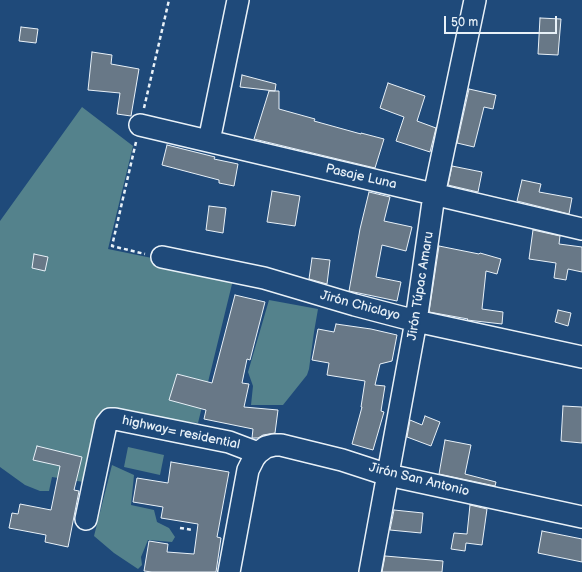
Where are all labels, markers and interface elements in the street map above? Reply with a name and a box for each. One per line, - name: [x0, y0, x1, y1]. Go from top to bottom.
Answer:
- scale bar: [446, 8, 559, 34]
- text: 50 m: [451, 15, 478, 30]
- street label: Pasaje Luna: [324, 161, 398, 193]
- street label: Jirón Túpac Amaru: [405, 230, 437, 342]
- street label: Jirón Chiclayo: [318, 288, 402, 324]
- street label: highway= residential: [121, 413, 241, 453]
- street label: Jirón San Antonio: [367, 460, 471, 500]

